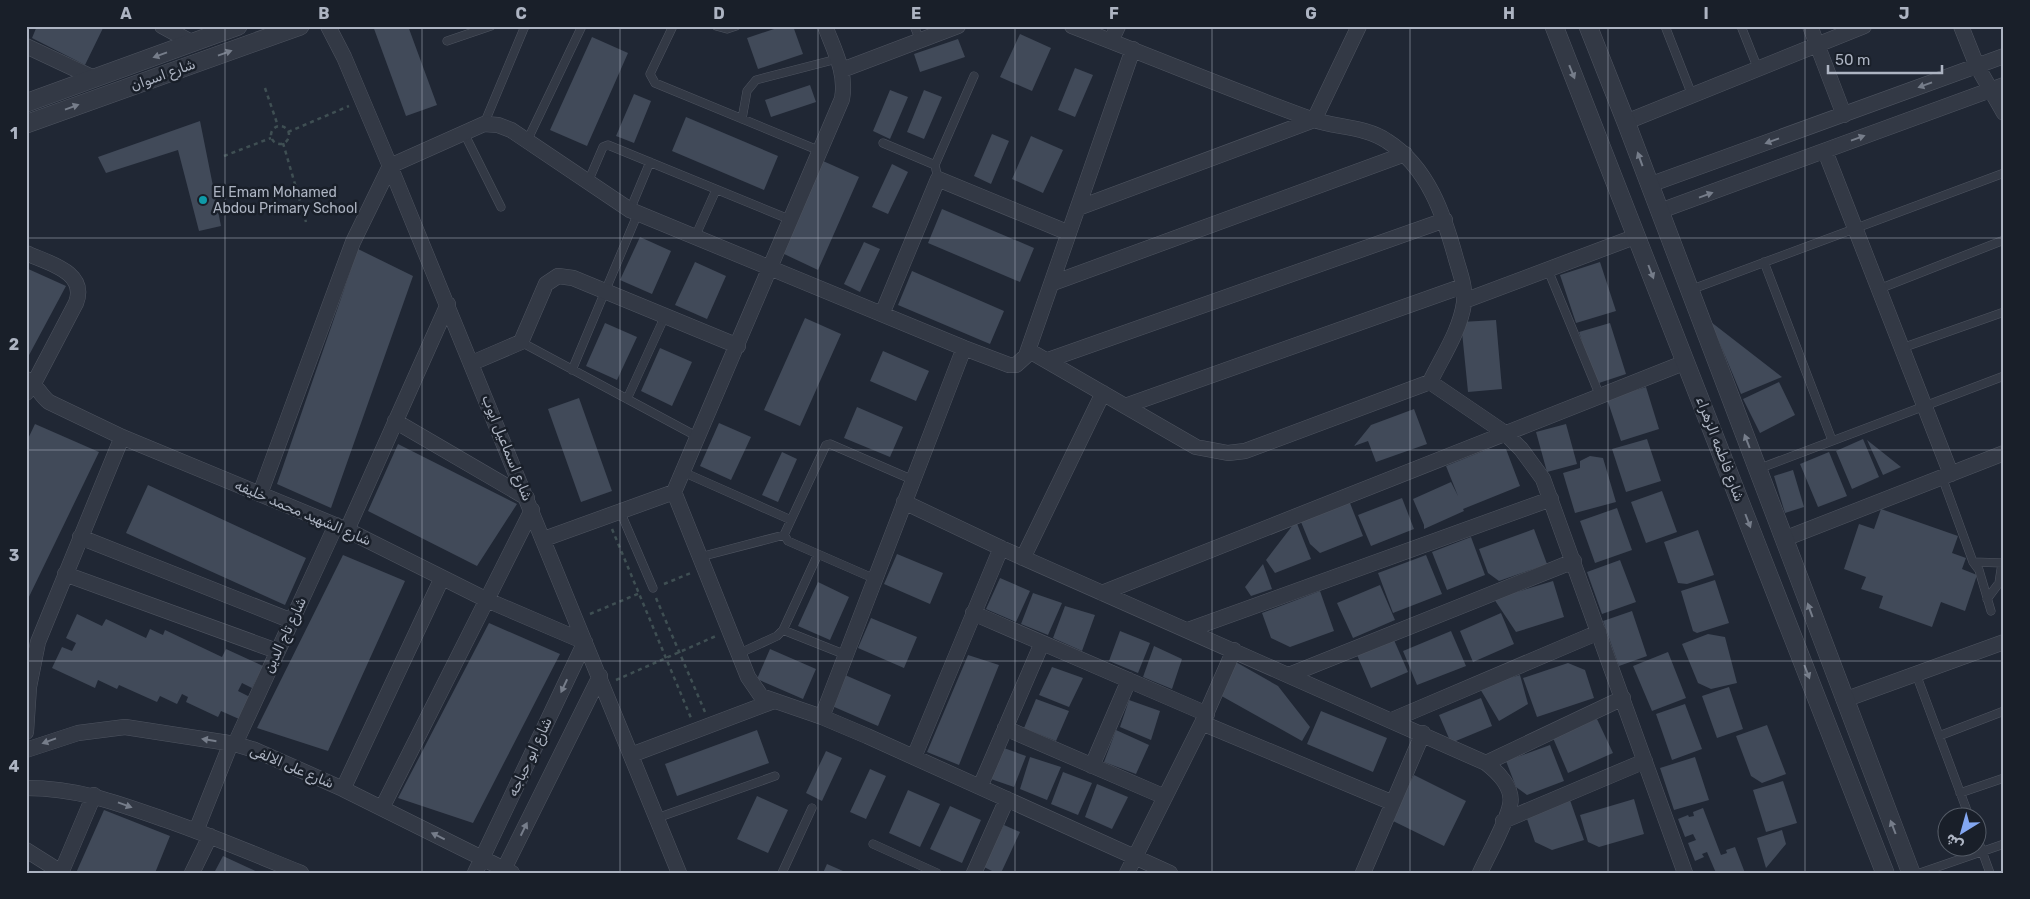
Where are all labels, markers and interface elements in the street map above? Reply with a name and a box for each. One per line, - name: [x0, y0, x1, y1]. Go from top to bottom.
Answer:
- text: A: [120, 4, 132, 23]
- text: B: [318, 4, 330, 23]
- text: C: [515, 4, 527, 23]
- text: D: [713, 4, 725, 23]
- text: E: [911, 4, 921, 23]
- text: F: [1109, 4, 1119, 23]
- text: G: [1305, 4, 1317, 23]
- text: H: [1503, 4, 1515, 23]
- text: I: [1703, 4, 1709, 23]
- text: J: [1899, 4, 1909, 23]
- scale bar: [1828, 42, 1941, 74]
- one-way arrow: [218, 49, 233, 56]
- text: 50 m: [1835, 51, 1870, 69]
- one-way arrow: [152, 52, 167, 59]
- street label: شارع اسوان: [128, 55, 198, 96]
- one-way arrow: [1569, 64, 1576, 79]
- one-way arrow: [1917, 81, 1932, 89]
- one-way arrow: [65, 103, 80, 111]
- text: 1: [10, 124, 18, 143]
- one-way arrow: [1851, 134, 1865, 142]
- one-way arrow: [1765, 138, 1780, 145]
- one-way arrow: [1636, 151, 1643, 166]
- place label: El Emam Mohamed Abdou Primary School: [213, 184, 357, 217]
- one-way arrow: [1698, 191, 1713, 198]
- marker: El Emam Mohamed Abdou Primary School: [197, 194, 209, 206]
- one-way arrow: [1648, 264, 1655, 279]
- text: 2: [9, 335, 19, 354]
- street label: شارع اسماعيل ايوب: [476, 393, 536, 504]
- street label: شارع فاطمه الزهراء: [1690, 394, 1748, 505]
- one-way arrow: [1743, 434, 1750, 449]
- street label: شارع الشهيد محمد خليفه: [231, 477, 374, 551]
- one-way arrow: [1744, 514, 1752, 529]
- text: 3: [9, 546, 19, 565]
- street label: شارع تاج الدين: [260, 594, 312, 676]
- one-way arrow: [1806, 602, 1814, 617]
- one-way arrow: [1803, 665, 1811, 680]
- one-way arrow: [559, 679, 567, 693]
- street label: شارع ابو حباجه: [504, 715, 558, 800]
- one-way arrow: [200, 735, 216, 743]
- one-way arrow: [41, 738, 56, 746]
- street label: شارع على الالفى: [247, 742, 337, 794]
- text: 4: [9, 757, 20, 776]
- one-way arrow: [118, 802, 133, 809]
- north arrow: [1938, 806, 1988, 856]
- one-way arrow: [1889, 819, 1897, 834]
- one-way arrow: [520, 822, 528, 836]
- text: ش: [1942, 830, 1967, 854]
- one-way arrow: [431, 832, 445, 840]

